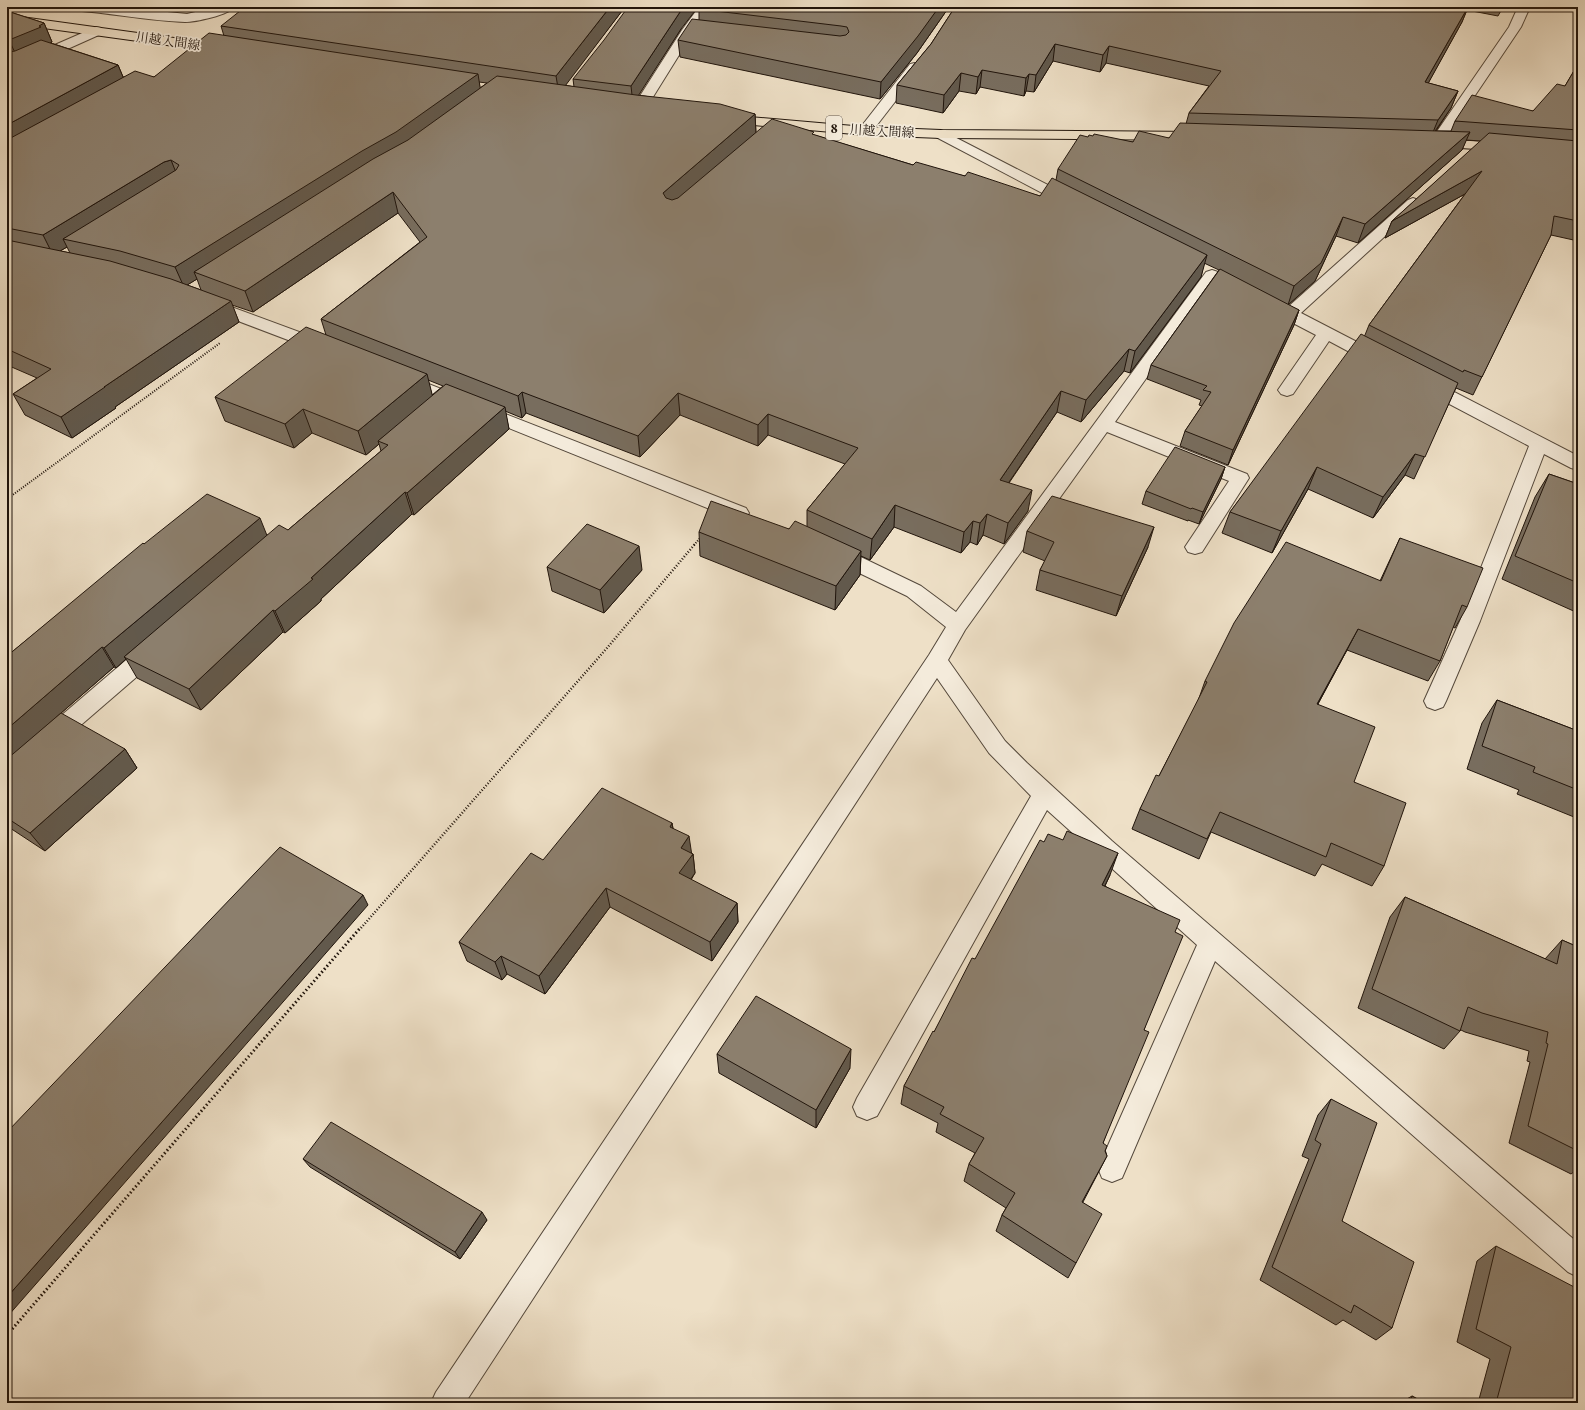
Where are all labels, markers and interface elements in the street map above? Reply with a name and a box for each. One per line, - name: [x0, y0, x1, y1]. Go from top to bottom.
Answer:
- street label: 川越入間線: [135, 28, 201, 54]
- road number: 8: [826, 116, 842, 140]
- street label: 川越入間線: [849, 121, 915, 141]

